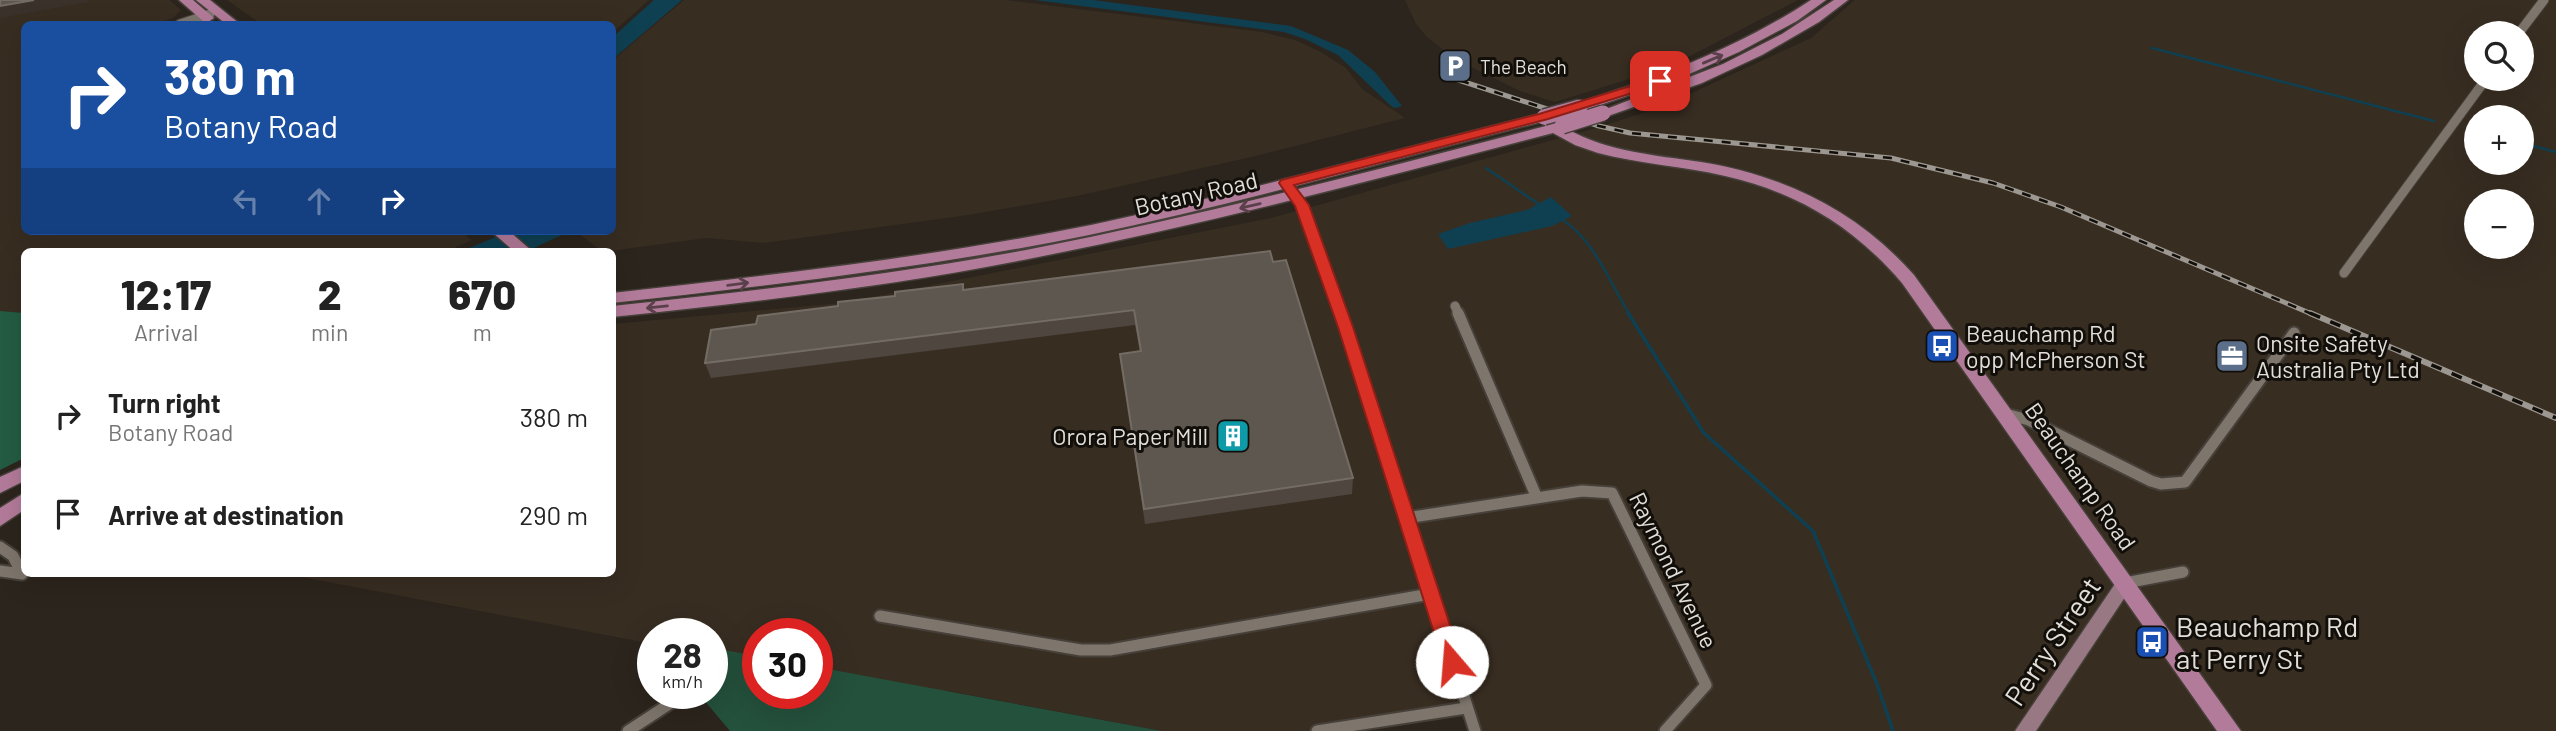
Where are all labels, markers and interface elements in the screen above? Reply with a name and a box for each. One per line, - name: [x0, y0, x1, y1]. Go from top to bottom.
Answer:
- map controls: [2464, 21, 2534, 259]
- button: search: [2464, 21, 2534, 91]
- text: 380 m: [164, 46, 296, 105]
- parking icon: The Beach: [1436, 47, 1474, 85]
- icon: right: [49, 49, 140, 140]
- pin: [1630, 51, 1690, 111]
- one-way arrow: [1702, 52, 1723, 65]
- place label: The Beach: [1480, 55, 1567, 78]
- icon: arrive: [1641, 62, 1679, 100]
- button: +: [2464, 105, 2534, 175]
- text: Botany Road: [164, 106, 338, 144]
- street label: Botany Road: [1132, 165, 1260, 221]
- icon: left: [227, 182, 265, 220]
- icon: ahead: [300, 182, 338, 220]
- icon: right: [373, 182, 411, 220]
- button: −: [2464, 189, 2534, 259]
- one-way arrow: [1239, 200, 1262, 214]
- text: 12:17: [121, 268, 211, 318]
- text: 2: [318, 268, 342, 318]
- text: 670: [448, 268, 516, 318]
- one-way arrow: [726, 278, 749, 291]
- one-way arrow: [646, 301, 669, 314]
- text: Arrival: [134, 318, 198, 346]
- text: min: [311, 318, 348, 346]
- text: m: [473, 318, 492, 346]
- place label: Beauchamp Rd opp McPherson St: [1966, 319, 2146, 373]
- bus stop icon: Beauchamp Rd opp McPherson St: [1923, 327, 1961, 365]
- place label: Onsite Safety Australia Pty Ltd: [2256, 329, 2420, 383]
- office icon: Onsite Safety Australia Pty Ltd: [2213, 337, 2251, 375]
- text: Turn right: [108, 387, 221, 418]
- icon: right: [49, 397, 87, 435]
- street label: Beauchamp Road: [2020, 397, 2142, 555]
- text: 380 m: [520, 401, 588, 432]
- building icon: Orora Paper Mill: [1214, 417, 1252, 455]
- text: Botany Road: [108, 418, 233, 446]
- place label: Orora Paper Mill: [1052, 422, 1208, 450]
- street label: Raymond Avenue: [1624, 487, 1724, 653]
- icon: arrive: [49, 495, 87, 533]
- text: Arrive at destination: [108, 499, 344, 530]
- text: 290 m: [519, 499, 588, 530]
- street label: Perry Street: [1997, 571, 2107, 711]
- place label: Beauchamp Rd at Perry St: [2176, 609, 2358, 675]
- speed limit sign: 30: [742, 618, 833, 709]
- bus stop icon: Beauchamp Rd at Perry St: [2133, 623, 2171, 661]
- position arrow: [1415, 625, 1489, 699]
- text: 28: [663, 633, 702, 675]
- text: km/h: [662, 670, 703, 692]

